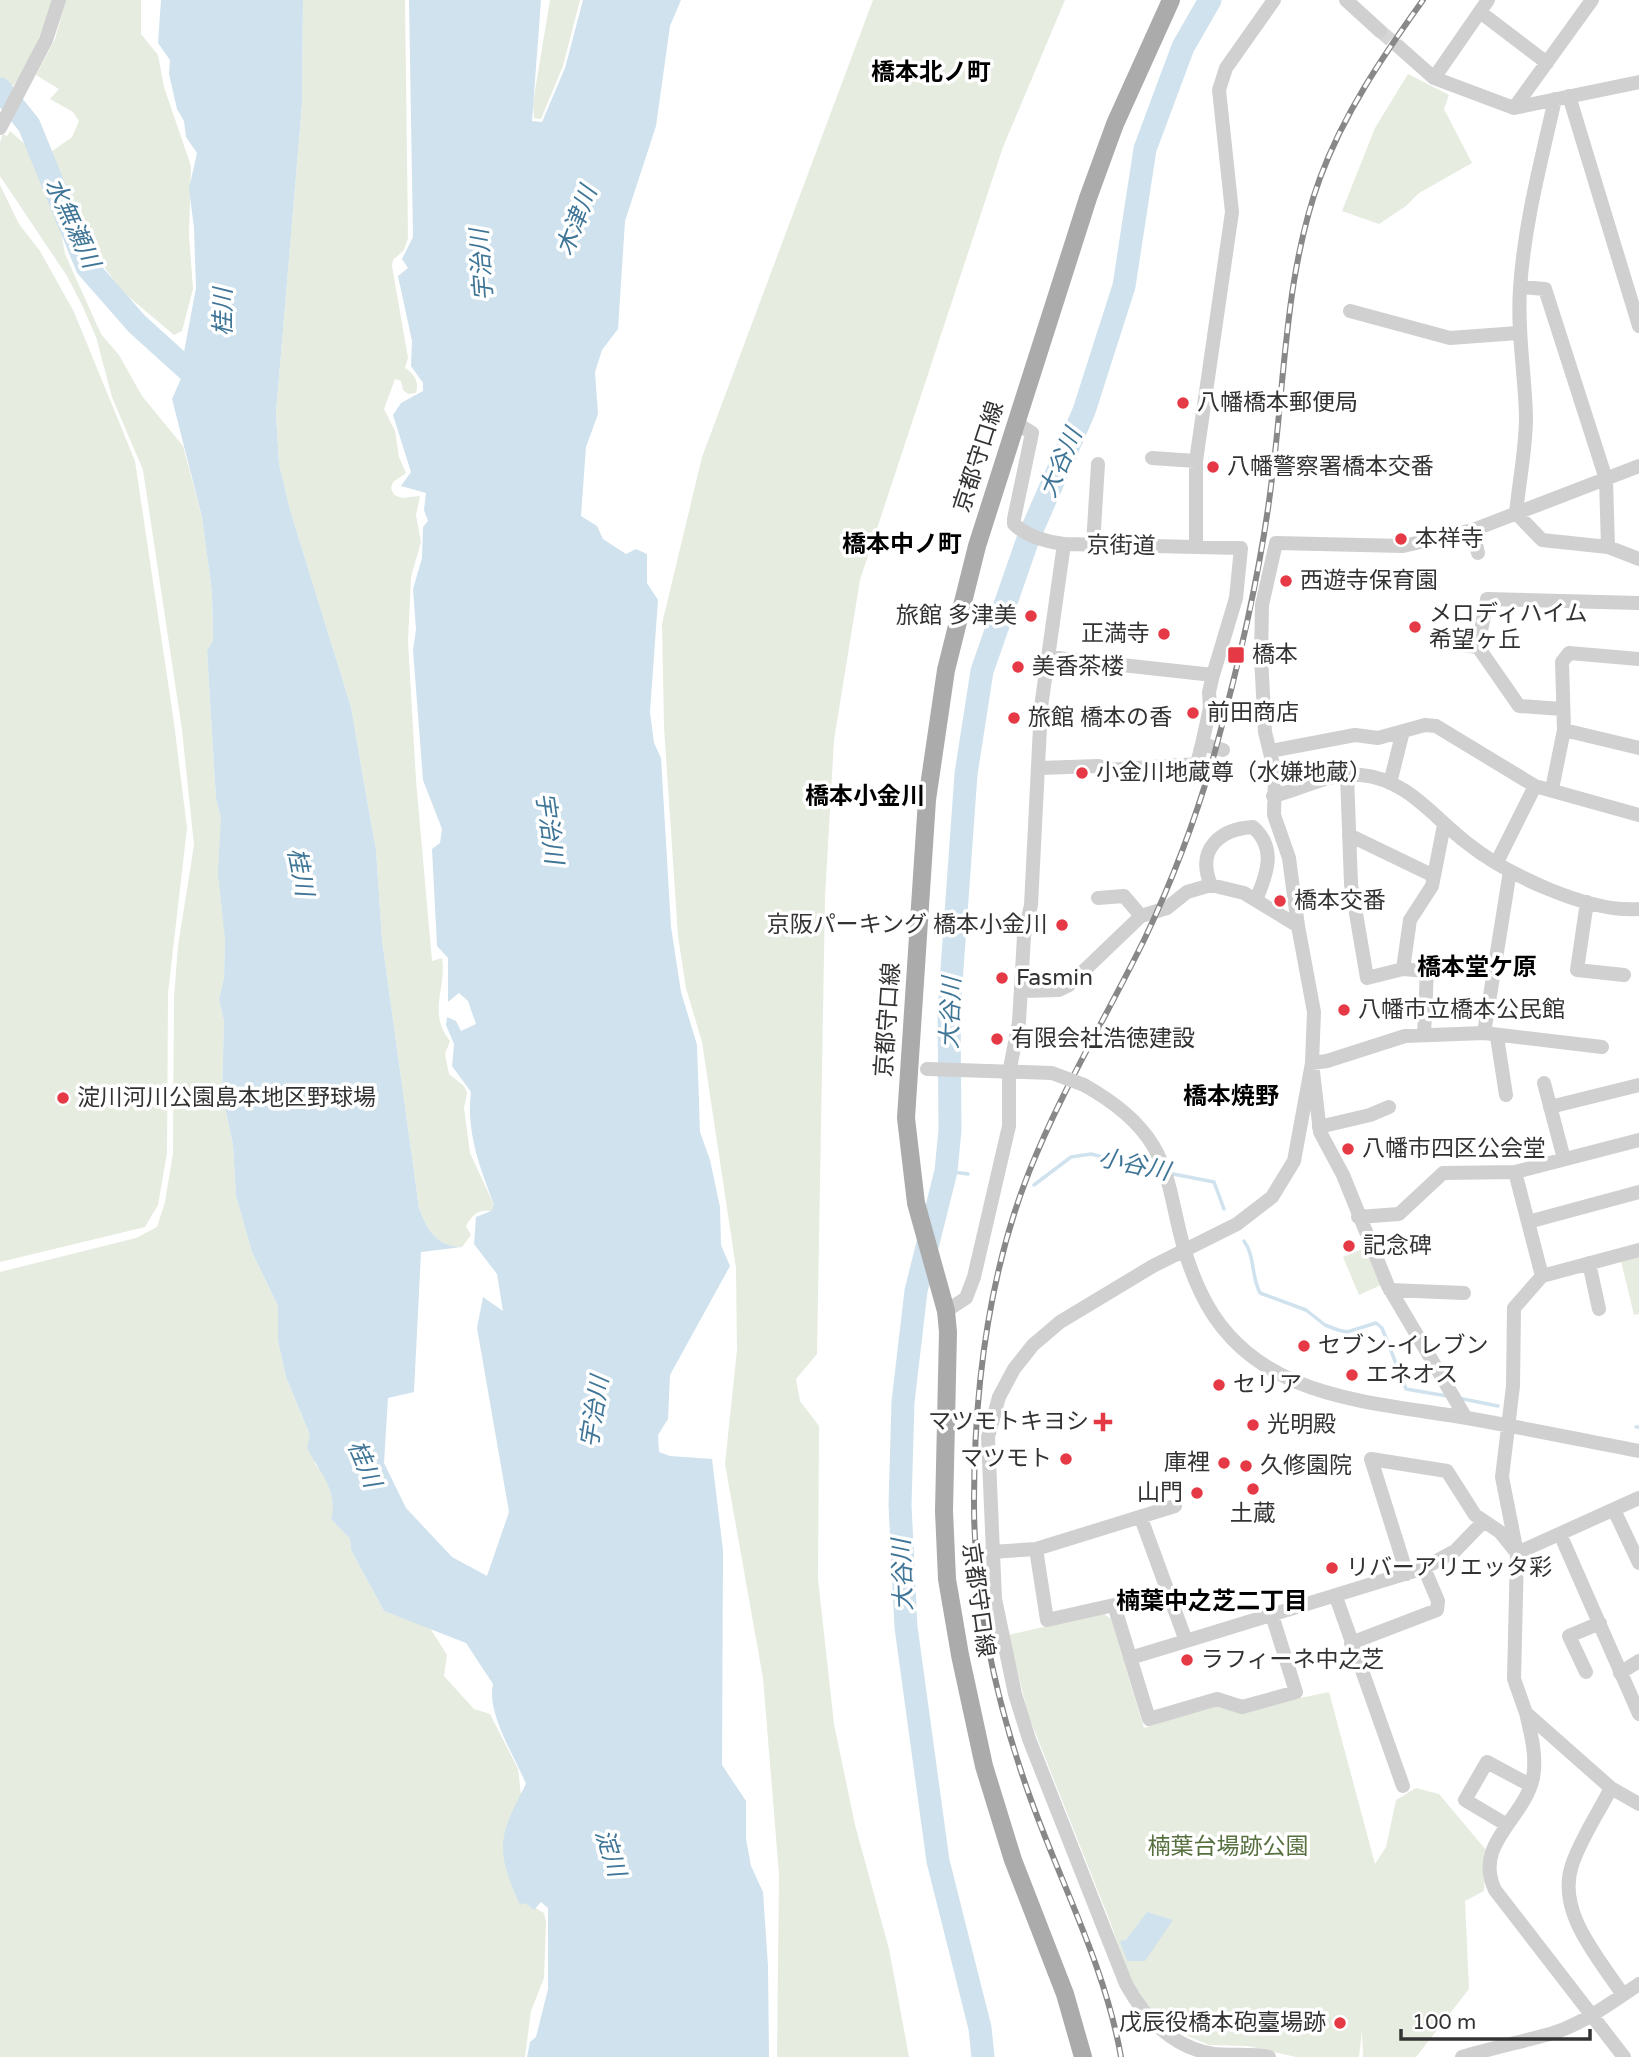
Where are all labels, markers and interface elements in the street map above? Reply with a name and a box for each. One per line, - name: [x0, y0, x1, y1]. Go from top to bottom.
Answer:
- district label: 橋本北ノ町: [871, 58, 991, 87]
- water label: 水無瀬川: [39, 173, 107, 275]
- water label: 木津川: [551, 179, 605, 260]
- water label: 宇治川: [465, 225, 499, 302]
- water label: 桂川: [209, 285, 238, 336]
- place label: 八幡橋本郵便局: [1197, 389, 1358, 417]
- marker: 八幡橋本郵便局: [1175, 395, 1191, 411]
- street label: 京都守口線: [948, 398, 1010, 516]
- water label: 大谷川: [1034, 421, 1090, 502]
- place label: 八幡警察署橋本交番: [1227, 453, 1434, 481]
- marker: 八幡警察署橋本交番: [1205, 459, 1221, 475]
- place label: 本祥寺: [1415, 525, 1484, 553]
- district label: 橋本中ノ町: [842, 530, 962, 559]
- street label: 京街道: [1086, 531, 1156, 561]
- marker: 本祥寺: [1393, 531, 1409, 547]
- place label: 西遊寺保育園: [1300, 567, 1438, 595]
- marker: 西遊寺保育園: [1278, 573, 1294, 589]
- place label: メロディハイム 希望ヶ丘: [1429, 600, 1587, 654]
- place label: 旅館 多津美: [896, 602, 1017, 630]
- marker: 旅館 多津美: [1023, 608, 1039, 624]
- marker: メロディハイム 希望ヶ丘: [1407, 619, 1423, 635]
- place label: 正満寺: [1081, 620, 1150, 648]
- marker: 正満寺: [1156, 626, 1172, 642]
- place label: 橋本: [1252, 641, 1298, 669]
- marker: 橋本: [1226, 645, 1246, 665]
- place label: 美香茶楼: [1032, 653, 1124, 681]
- marker: 美香茶楼: [1010, 659, 1026, 675]
- place label: 前田商店: [1207, 699, 1299, 727]
- place label: 旅館 橋本の香: [1028, 704, 1172, 732]
- marker: 前田商店: [1185, 705, 1201, 721]
- marker: 旅館 橋本の香: [1006, 710, 1022, 726]
- place label: 小金川地蔵尊（水嫌地蔵）: [1096, 759, 1372, 787]
- marker: 小金川地蔵尊（水嫌地蔵）: [1074, 765, 1090, 781]
- district label: 橋本小金川: [805, 782, 925, 811]
- water label: 宇治川: [530, 790, 569, 869]
- water label: 桂川: [281, 846, 319, 901]
- place label: 橋本交番: [1294, 887, 1386, 915]
- marker: 橋本交番: [1272, 893, 1288, 909]
- place label: 京阪パーキング 橋本小金川: [767, 911, 1048, 939]
- marker: 京阪パーキング 橋本小金川: [1054, 917, 1070, 933]
- district label: 橋本堂ケ原: [1417, 953, 1537, 982]
- street label: 京都守口線: [870, 962, 906, 1078]
- place label: Fasmin: [1016, 964, 1093, 992]
- marker: Fasmin: [994, 970, 1010, 986]
- water label: 大谷川: [935, 974, 967, 1049]
- place label: 八幡市立橋本公民館: [1358, 996, 1565, 1024]
- marker: 八幡市立橋本公民館: [1336, 1002, 1352, 1018]
- place label: 有限会社浩徳建設: [1011, 1025, 1195, 1053]
- marker: 有限会社浩徳建設: [989, 1031, 1005, 1047]
- district label: 橋本焼野: [1183, 1082, 1279, 1111]
- place label: 淀川河川公園島本地区野球場: [77, 1084, 376, 1112]
- marker: 淀川河川公園島本地区野球場: [55, 1090, 71, 1106]
- place label: 八幡市四区公会堂: [1362, 1135, 1546, 1163]
- marker: 八幡市四区公会堂: [1340, 1141, 1356, 1157]
- water label: 小谷川: [1096, 1143, 1175, 1187]
- place label: 記念碑: [1363, 1232, 1432, 1260]
- marker: 記念碑: [1341, 1238, 1357, 1254]
- place label: セブン-イレブン: [1318, 1332, 1488, 1360]
- marker: セブン-イレブン: [1296, 1338, 1312, 1354]
- place label: エネオス: [1366, 1361, 1458, 1389]
- marker: エネオス: [1344, 1367, 1360, 1383]
- water label: 宇治川: [575, 1371, 615, 1450]
- place label: セリア: [1233, 1371, 1302, 1399]
- marker: セリア: [1211, 1377, 1227, 1393]
- place label: マツモトキヨシ: [928, 1408, 1089, 1436]
- place label: 光明殿: [1267, 1411, 1336, 1439]
- marker: マツモトキヨシ: [1095, 1414, 1111, 1430]
- marker: 光明殿: [1245, 1417, 1261, 1433]
- water label: 桂川: [341, 1436, 388, 1495]
- place label: マツモト: [960, 1445, 1052, 1473]
- place label: 庫裡: [1164, 1449, 1210, 1477]
- marker: マツモト: [1058, 1451, 1074, 1467]
- place label: 久修園院: [1260, 1452, 1352, 1480]
- marker: 庫裡: [1216, 1455, 1232, 1471]
- marker: 久修園院: [1238, 1458, 1254, 1474]
- place label: 山門: [1137, 1479, 1183, 1507]
- marker: 土蔵: [1245, 1481, 1261, 1497]
- marker: 山門: [1189, 1485, 1205, 1501]
- place label: 土蔵: [1230, 1500, 1276, 1528]
- water label: 大谷川: [887, 1536, 919, 1611]
- street label: 京都守口線: [956, 1541, 1000, 1659]
- place label: リバーアリエッタ彩: [1346, 1554, 1552, 1582]
- marker: リバーアリエッタ彩: [1324, 1560, 1340, 1576]
- district label: 楠葉中之芝二丁目: [1116, 1587, 1308, 1616]
- place label: ラフィーネ中之芝: [1201, 1646, 1385, 1674]
- marker: ラフィーネ中之芝: [1179, 1652, 1195, 1668]
- water label: 淀川: [589, 1826, 632, 1883]
- park label: 楠葉台場跡公園: [1148, 1833, 1309, 1861]
- scale bar: [1401, 1997, 1590, 2041]
- place label: 戊辰役橋本砲臺場跡: [1119, 2009, 1326, 2037]
- text: 100 m: [1412, 2010, 1476, 2035]
- marker: 戊辰役橋本砲臺場跡: [1332, 2015, 1348, 2031]

